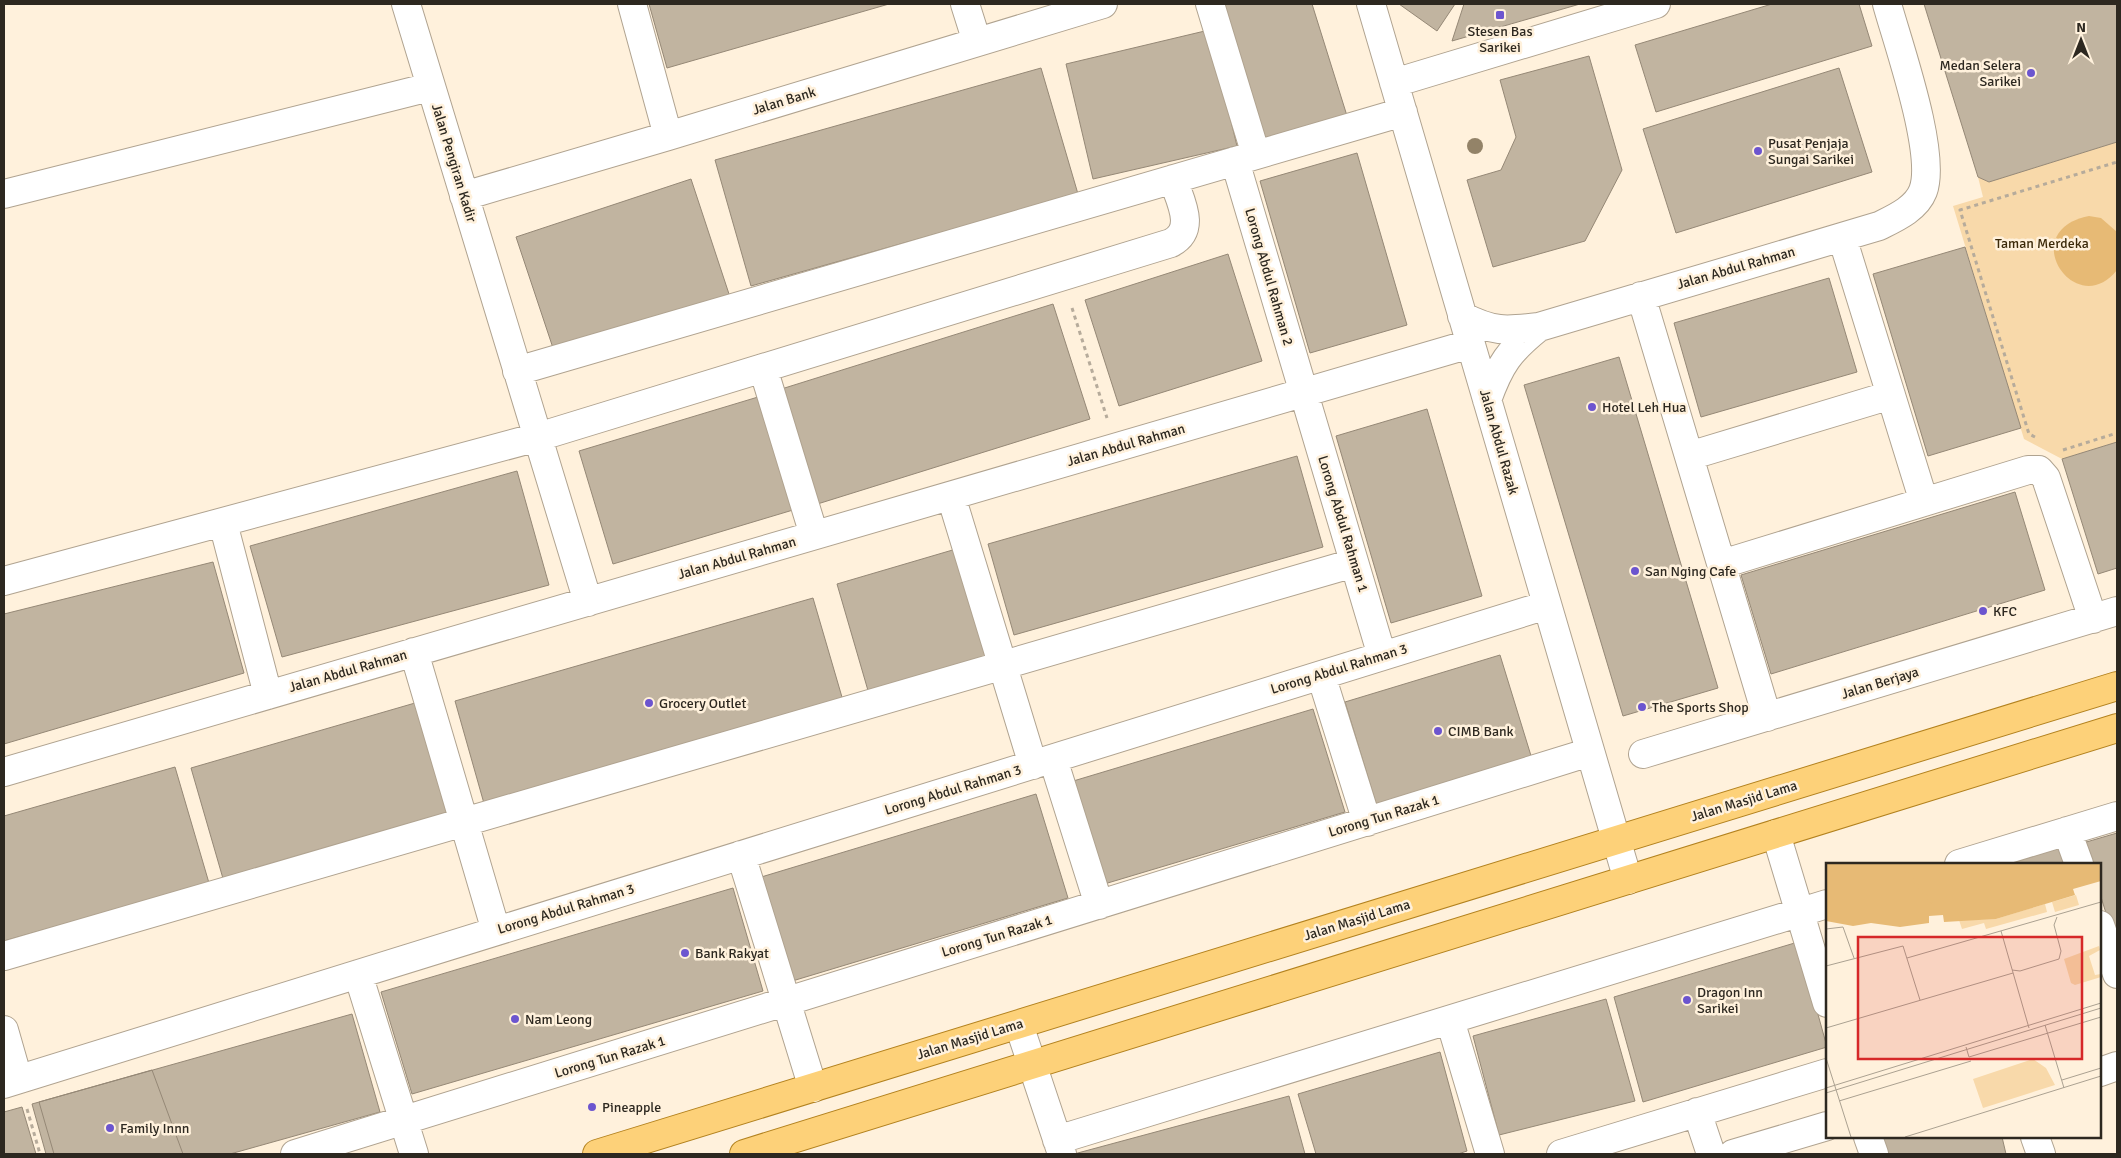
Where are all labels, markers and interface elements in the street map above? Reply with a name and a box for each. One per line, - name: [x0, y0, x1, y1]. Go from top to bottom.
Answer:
- marker: Stesen Bas Sarikei: [1494, 9, 1506, 21]
- north arrow: [2056, 15, 2106, 65]
- text: N: [2076, 19, 2086, 36]
- place label: Stesen Bas Sarikei: [1467, 23, 1533, 56]
- place label: Medan Selera Sarikei: [1940, 57, 2021, 90]
- marker: Medan Selera Sarikei: [2025, 67, 2037, 79]
- street label: Jalan Bank: [750, 83, 818, 119]
- street label: Jalan Pengiran Kadir: [428, 102, 480, 225]
- place label: Pusat Penjaja Sungai Sarikei: [1768, 135, 1854, 168]
- marker: Pusat Penjaja Sungai Sarikei: [1752, 145, 1764, 157]
- street label: Lorong Abdul Rahman 2: [1241, 206, 1297, 348]
- park label: Taman Merdeka: [1995, 235, 2089, 252]
- street label: Jalan Abdul Rahman: [1675, 243, 1797, 293]
- street label: Jalan Abdul Razak: [1476, 387, 1522, 497]
- place label: Hotel Leh Hua: [1602, 399, 1686, 416]
- marker: Hotel Leh Hua: [1586, 401, 1598, 413]
- street label: Jalan Abdul Rahman: [1065, 420, 1187, 470]
- street label: Lorong Abdul Rahman 1: [1314, 453, 1372, 595]
- street label: Jalan Abdul Rahman: [676, 533, 798, 583]
- place label: San Nging Cafe: [1645, 563, 1736, 580]
- marker: San Nging Cafe: [1629, 565, 1641, 577]
- place label: KFC: [1993, 603, 2017, 620]
- marker: KFC: [1977, 605, 1989, 617]
- street label: Lorong Abdul Rahman 3: [1268, 640, 1410, 698]
- street label: Jalan Abdul Rahman: [287, 646, 409, 696]
- street label: Jalan Berjaya: [1839, 663, 1921, 703]
- place label: Grocery Outlet: [659, 695, 747, 712]
- marker: Grocery Outlet: [643, 697, 655, 709]
- place label: The Sports Shop: [1652, 699, 1749, 716]
- marker: The Sports Shop: [1636, 701, 1648, 713]
- place label: CIMB Bank: [1448, 723, 1514, 740]
- marker: CIMB Bank: [1432, 725, 1444, 737]
- street label: Lorong Abdul Rahman 3: [882, 761, 1024, 819]
- street label: Jalan Masjid Lama: [1689, 777, 1799, 825]
- street label: Lorong Tun Razak 1: [1327, 791, 1441, 841]
- inset map: [1826, 863, 2101, 1138]
- street label: Lorong Abdul Rahman 3: [495, 880, 637, 938]
- street label: Jalan Masjid Lama: [1302, 896, 1412, 944]
- street label: Lorong Tun Razak 1: [940, 911, 1054, 961]
- place label: Bank Rakyat: [695, 945, 769, 962]
- marker: Bank Rakyat: [679, 947, 691, 959]
- place label: Dragon Inn Sarikei: [1697, 984, 1763, 1017]
- marker: Dragon Inn Sarikei: [1681, 994, 1693, 1006]
- place label: Nam Leong: [525, 1011, 592, 1028]
- marker: Nam Leong: [509, 1013, 521, 1025]
- street label: Jalan Masjid Lama: [915, 1015, 1025, 1063]
- street label: Lorong Tun Razak 1: [553, 1032, 667, 1082]
- place label: Pineapple: [602, 1099, 661, 1116]
- marker: Pineapple: [586, 1101, 598, 1113]
- place label: Family Innn: [120, 1120, 189, 1137]
- marker: Family Innn: [104, 1122, 116, 1134]

